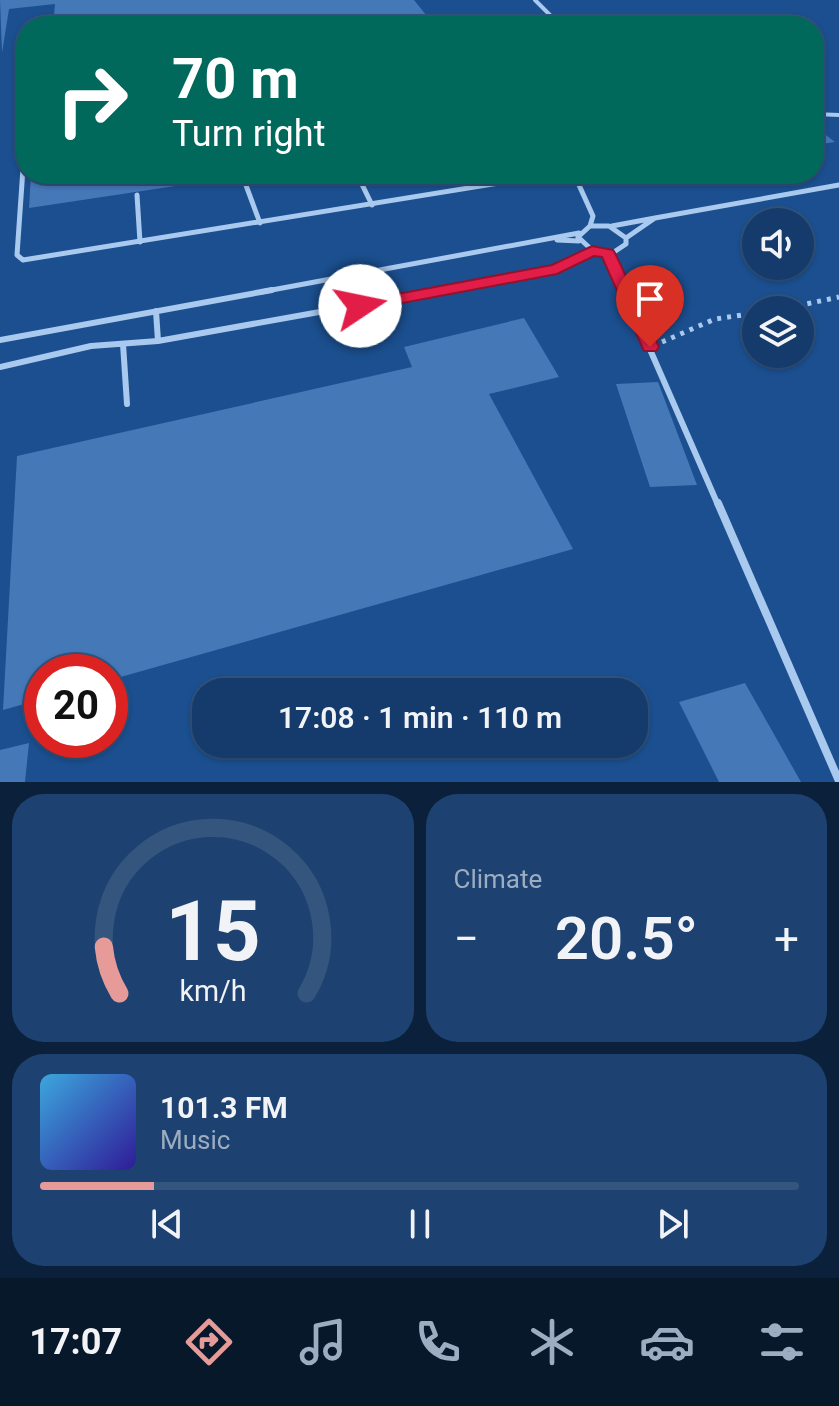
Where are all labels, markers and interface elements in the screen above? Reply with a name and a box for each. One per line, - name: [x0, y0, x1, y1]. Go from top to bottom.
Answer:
- text: 70 m: [172, 46, 299, 112]
- icon: right: [40, 48, 144, 152]
- text: Turn right: [172, 113, 325, 155]
- map controls: [742, 208, 814, 368]
- button: sound: [742, 208, 814, 280]
- position arrow: [318, 264, 402, 348]
- pin: [616, 265, 684, 347]
- icon: arrive: [628, 277, 672, 321]
- button: layers: [742, 296, 814, 368]
- speed limit sign: 20: [24, 654, 128, 758]
- text: 17:08 · 1 min · 110 m: [278, 700, 562, 735]
- text: Climate: [454, 864, 542, 894]
- text: 15: [165, 883, 260, 980]
- text: 20.5°: [555, 903, 698, 974]
- text: −: [454, 913, 479, 965]
- text: +: [774, 913, 799, 965]
- text: km/h: [179, 974, 246, 1008]
- text: 101.3 FM: [160, 1090, 288, 1125]
- text: Music: [160, 1125, 230, 1155]
- icon: previous: [145, 1202, 189, 1246]
- icon: pause: [398, 1202, 442, 1246]
- icon: next: [651, 1202, 695, 1246]
- icon: directions: [181, 1314, 237, 1370]
- icon: music: [295, 1314, 351, 1370]
- icon: phone: [410, 1314, 466, 1370]
- icon: climate: [524, 1314, 580, 1370]
- icon: car: [639, 1314, 695, 1370]
- icon: filters: [754, 1314, 810, 1370]
- text: 17:07: [29, 1321, 122, 1363]

